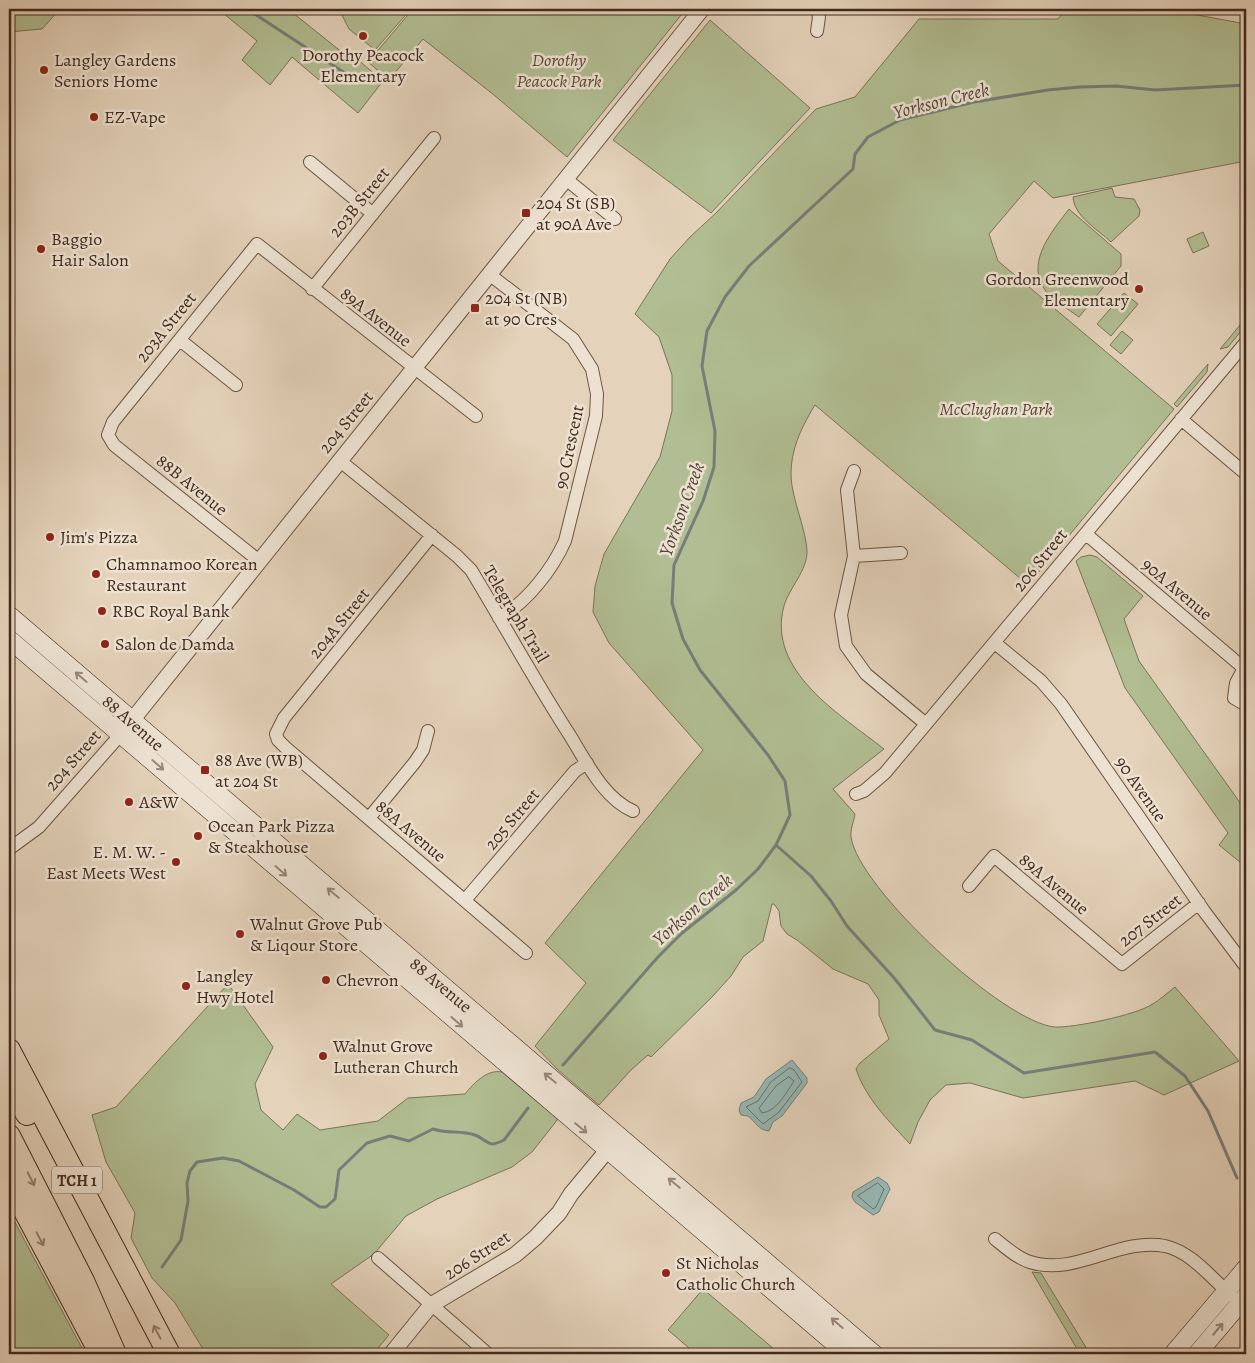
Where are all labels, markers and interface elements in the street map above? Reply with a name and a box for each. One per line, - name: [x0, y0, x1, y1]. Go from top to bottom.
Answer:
- marker: Dorothy Peacock Elementary: [357, 30, 369, 42]
- place label: Dorothy Peacock Elementary: [302, 43, 424, 88]
- place label: Langley Gardens Seniors Home: [54, 48, 176, 93]
- park label: Dorothy Peacock Park: [516, 48, 602, 93]
- marker: Langley Gardens Seniors Home: [38, 64, 50, 76]
- water label: Yorkson Creek: [891, 76, 992, 125]
- place label: EZ-Vape: [104, 105, 166, 129]
- marker: EZ-Vape: [88, 111, 100, 123]
- street label: 203B Street: [323, 162, 395, 242]
- place label: 204 St (SB) at 90A Ave: [536, 191, 615, 236]
- marker: 204 St (SB) at 90A Ave: [520, 207, 532, 219]
- place label: Baggio Hair Salon: [51, 227, 129, 272]
- marker: Baggio Hair Salon: [35, 243, 47, 255]
- place label: Gordon Greenwood Elementary: [986, 267, 1130, 312]
- street label: 89A Avenue: [335, 281, 417, 353]
- marker: Gordon Greenwood Elementary: [1133, 283, 1145, 295]
- place label: 204 St (NB) at 90 Cres: [485, 286, 567, 331]
- street label: 203A Street: [130, 287, 202, 367]
- marker: 204 St (NB) at 90 Cres: [469, 302, 481, 314]
- street label: 204 Street: [313, 386, 379, 458]
- park label: McClughan Park: [940, 397, 1052, 421]
- street label: 90 Crescent: [548, 403, 590, 491]
- street label: 88B Avenue: [151, 449, 233, 521]
- water label: Yorkson Creek: [653, 459, 711, 560]
- street label: 206 Street: [1007, 524, 1073, 596]
- place label: Jim's Pizza: [60, 525, 138, 549]
- marker: Jim's Pizza: [44, 531, 56, 543]
- place label: Chamnamoo Korean Restaurant: [106, 552, 258, 597]
- street label: 90A Avenue: [1137, 552, 1217, 626]
- street label: Telegraph Trail: [477, 561, 555, 668]
- marker: Chamnamoo Korean Restaurant: [90, 568, 102, 580]
- street label: 204A Street: [303, 583, 375, 663]
- place label: RBC Royal Bank: [112, 599, 230, 623]
- marker: RBC Royal Bank: [96, 605, 108, 617]
- place label: Salon de Damda: [115, 632, 235, 656]
- marker: Salon de Damda: [99, 638, 111, 650]
- one-way arrow: [75, 672, 88, 683]
- street label: 88 Avenue: [97, 689, 169, 757]
- street label: 204 Street: [40, 724, 106, 796]
- place label: 88 Ave (WB) at 204 St: [215, 748, 303, 793]
- street label: 90 Avenue: [1110, 751, 1172, 827]
- one-way arrow: [151, 760, 164, 771]
- marker: 88 Ave (WB) at 204 St: [199, 764, 211, 776]
- street label: 205 Street: [479, 783, 545, 855]
- place label: A&W: [138, 790, 179, 814]
- street label: 88A Avenue: [371, 794, 451, 868]
- marker: A&W: [123, 796, 135, 808]
- place label: Ocean Park Pizza & Steakhouse: [208, 814, 335, 859]
- marker: Ocean Park Pizza & Steakhouse: [192, 830, 204, 842]
- place label: E. M. W. - East Meets West: [46, 840, 166, 885]
- street label: 89A Avenue: [1014, 848, 1094, 920]
- marker: E. M. W. - East Meets West: [170, 856, 182, 868]
- one-way arrow: [274, 865, 287, 876]
- water label: Yorkson Creek: [647, 868, 738, 952]
- one-way arrow: [327, 888, 340, 899]
- street label: 207 Street: [1114, 888, 1186, 952]
- place label: Walnut Grove Pub & Liqour Store: [249, 912, 382, 957]
- marker: Walnut Grove Pub & Liqour Store: [234, 928, 246, 940]
- street label: 88 Avenue: [405, 952, 477, 1018]
- place label: Langley Hwy Hotel: [196, 964, 274, 1009]
- place label: Chevron: [336, 968, 399, 992]
- marker: Chevron: [320, 974, 332, 986]
- marker: Langley Hwy Hotel: [180, 980, 192, 992]
- one-way arrow: [451, 1017, 464, 1028]
- place label: Walnut Grove Lutheran Church: [332, 1034, 459, 1079]
- marker: Walnut Grove Lutheran Church: [317, 1050, 329, 1062]
- one-way arrow: [544, 1073, 557, 1084]
- one-way arrow: [574, 1123, 587, 1134]
- road number: TCH 1: [52, 1166, 102, 1194]
- one-way arrow: [27, 1171, 36, 1186]
- one-way arrow: [668, 1178, 681, 1189]
- street label: 206 Street: [439, 1225, 515, 1285]
- one-way arrow: [35, 1232, 45, 1247]
- place label: St Nicholas Catholic Church: [676, 1251, 796, 1296]
- marker: St Nicholas Catholic Church: [660, 1267, 672, 1279]
- one-way arrow: [831, 1317, 844, 1328]
- one-way arrow: [1213, 1322, 1224, 1335]
- one-way arrow: [152, 1325, 161, 1340]

